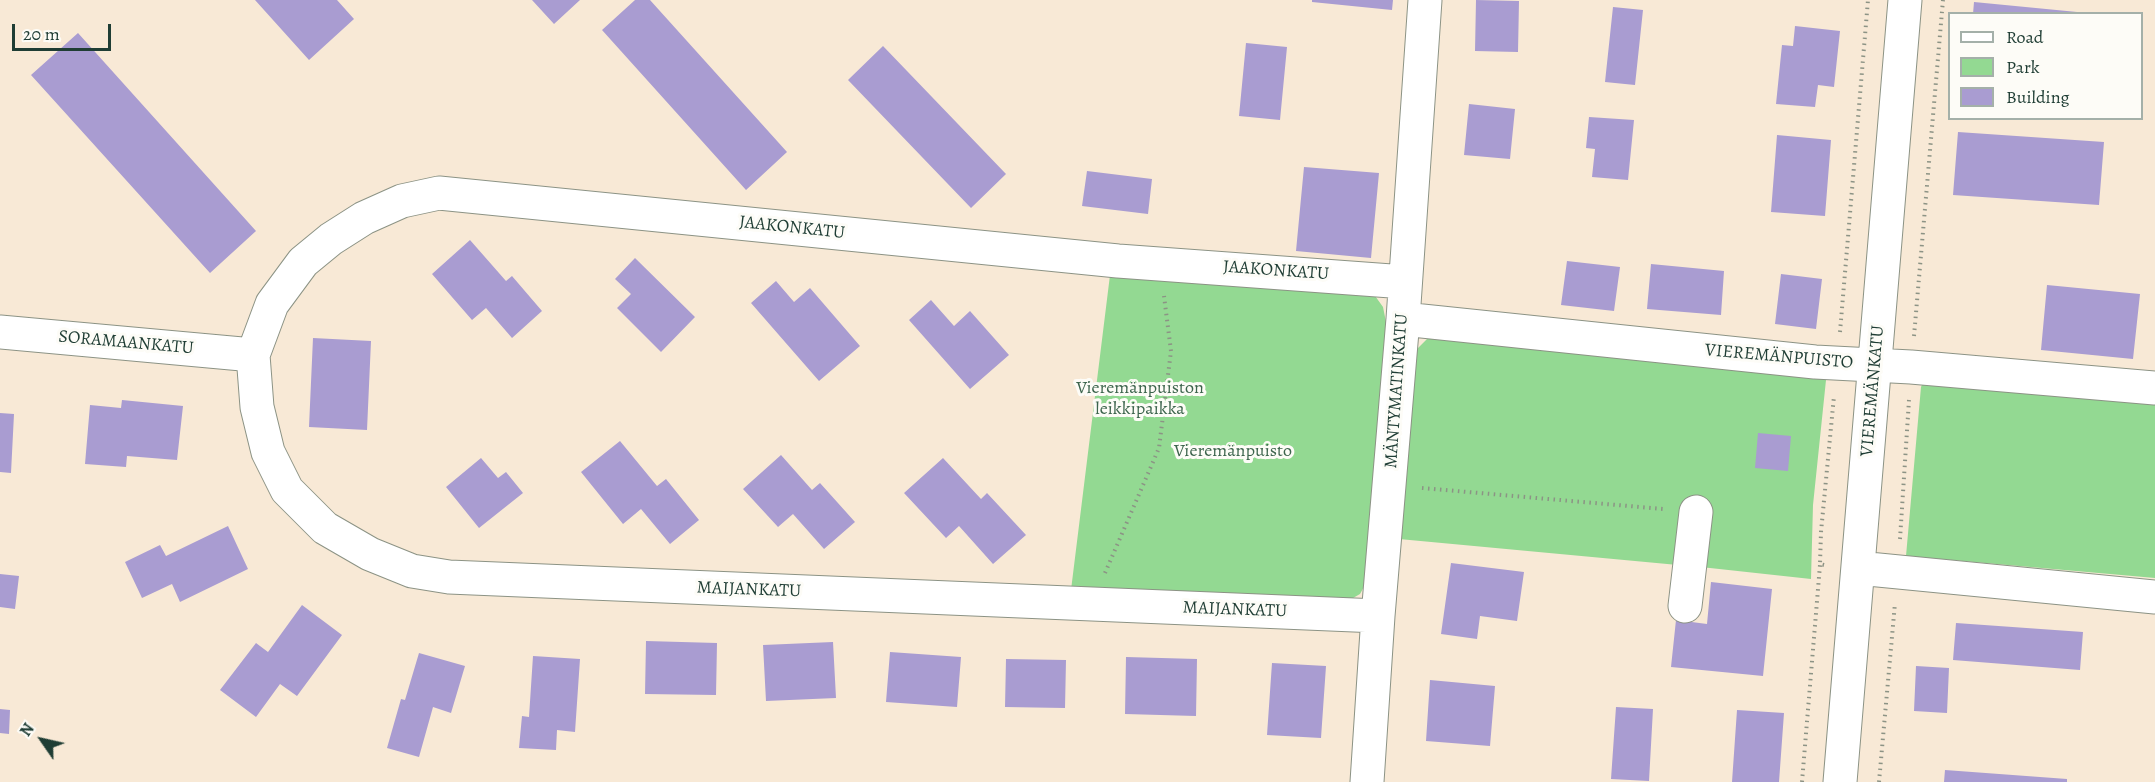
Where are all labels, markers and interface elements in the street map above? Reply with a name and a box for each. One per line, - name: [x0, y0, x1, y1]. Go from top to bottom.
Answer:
- scale bar: [15, 12, 114, 50]
- legend: [1948, 12, 2143, 120]
- text: 20 m: [23, 22, 60, 46]
- text: Road: [2006, 25, 2043, 49]
- text: Park: [2006, 55, 2040, 79]
- text: Building: [2006, 85, 2070, 109]
- street label: JAAKONKATU: [738, 212, 846, 244]
- street label: JAAKONKATU: [1222, 257, 1330, 285]
- street label: MÄNTYMATINKATU: [1381, 313, 1413, 469]
- street label: VIEREMÄNKATU: [1857, 325, 1889, 457]
- street label: SORAMAANKATU: [57, 326, 195, 360]
- street label: VIEREMÄNPUISTO: [1704, 340, 1854, 374]
- park label: Vieremänpuiston leikkipaikka: [1076, 378, 1204, 420]
- park label: Vieremänpuisto: [1174, 441, 1292, 463]
- street label: MAIJANKATU: [696, 577, 802, 603]
- street label: MAIJANKATU: [1182, 597, 1288, 623]
- north arrow: [12, 710, 72, 770]
- text: N: [15, 719, 39, 741]

